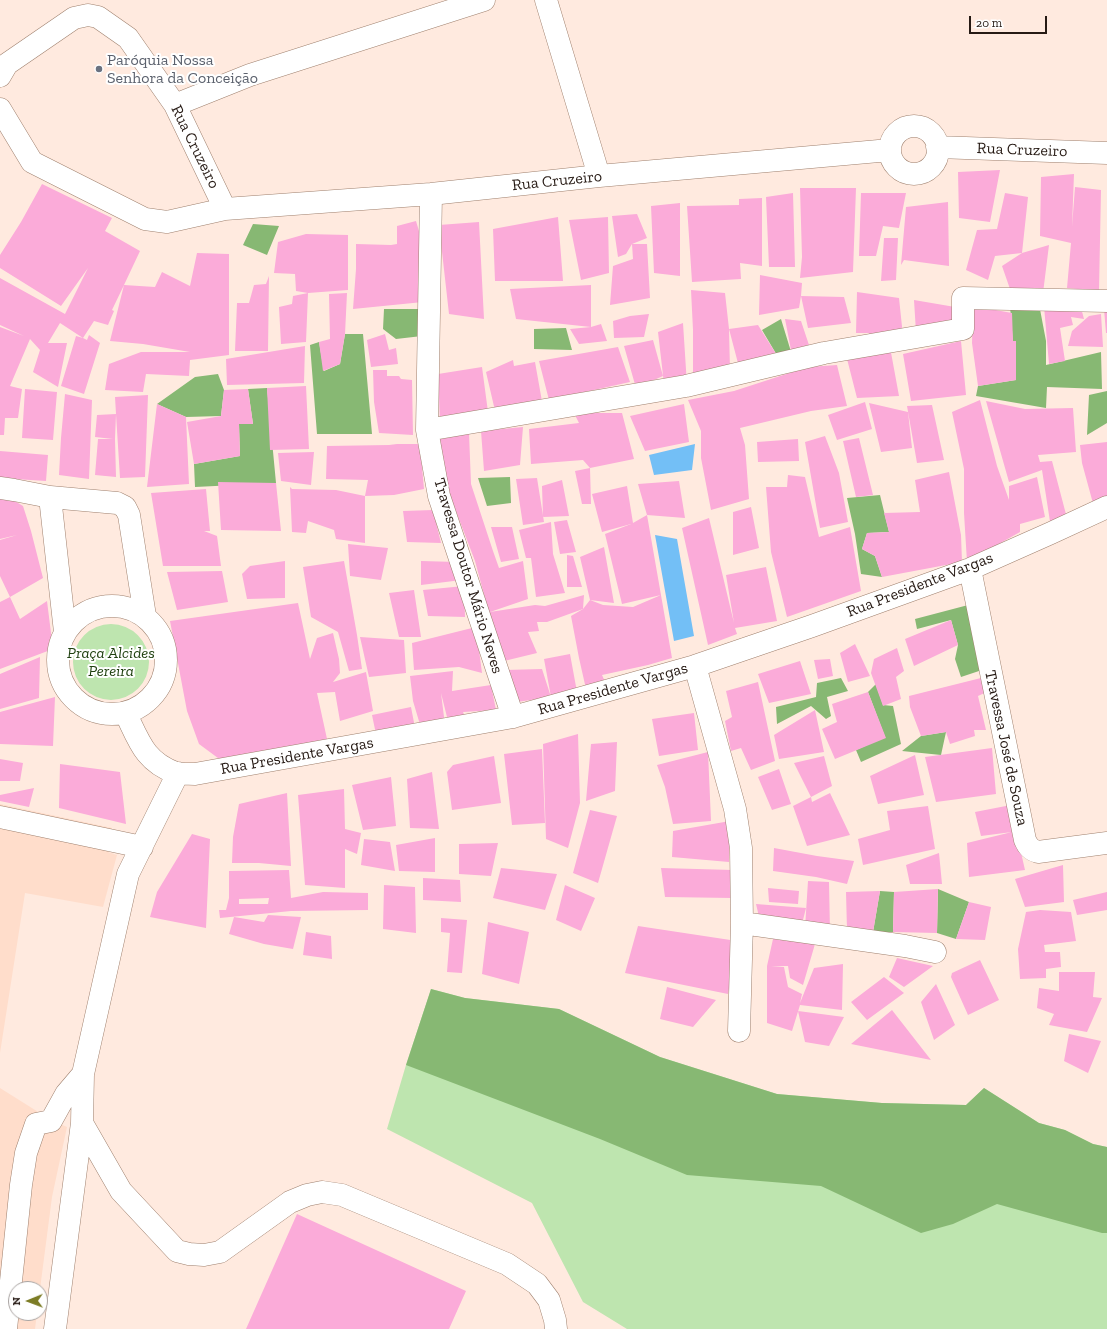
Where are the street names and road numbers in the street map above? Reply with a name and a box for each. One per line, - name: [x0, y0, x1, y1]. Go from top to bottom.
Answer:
- street label: Rua Cruzeiro: [167, 102, 223, 192]
- street label: Rua Cruzeiro: [976, 139, 1068, 161]
- street label: Rua Cruzeiro: [511, 167, 603, 195]
- street label: Travessa Doutor Mário Neves: [429, 476, 507, 676]
- street label: Rua Presidente Vargas: [844, 548, 996, 622]
- street label: Rua Presidente Vargas: [536, 658, 690, 720]
- street label: Travessa José de Souza: [980, 668, 1032, 828]
- street label: Rua Presidente Vargas: [219, 733, 375, 779]

